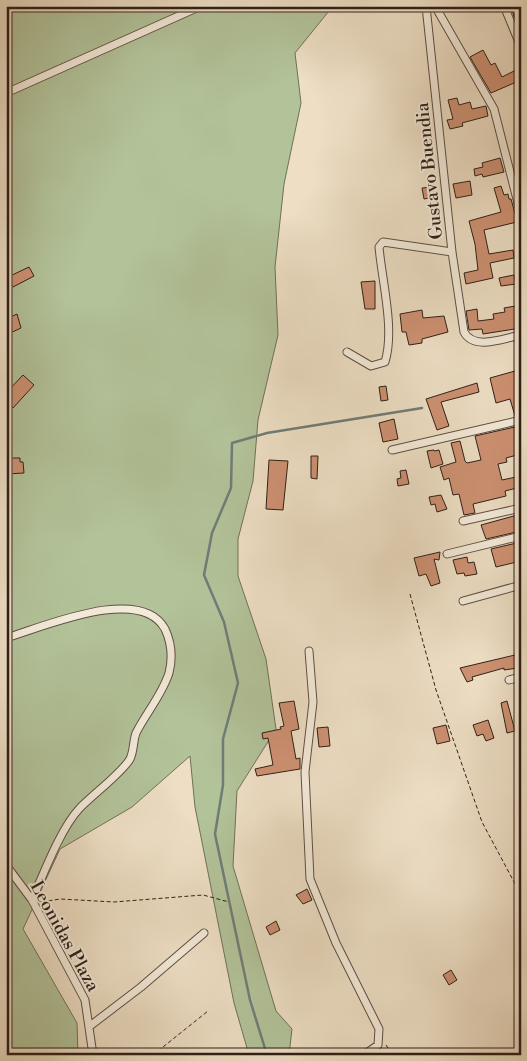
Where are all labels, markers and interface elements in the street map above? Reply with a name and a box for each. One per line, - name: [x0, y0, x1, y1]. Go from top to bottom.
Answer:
- street label: Gustavo Buendia: [411, 100, 448, 241]
- street label: Leonidas Plaza: [25, 877, 105, 996]

